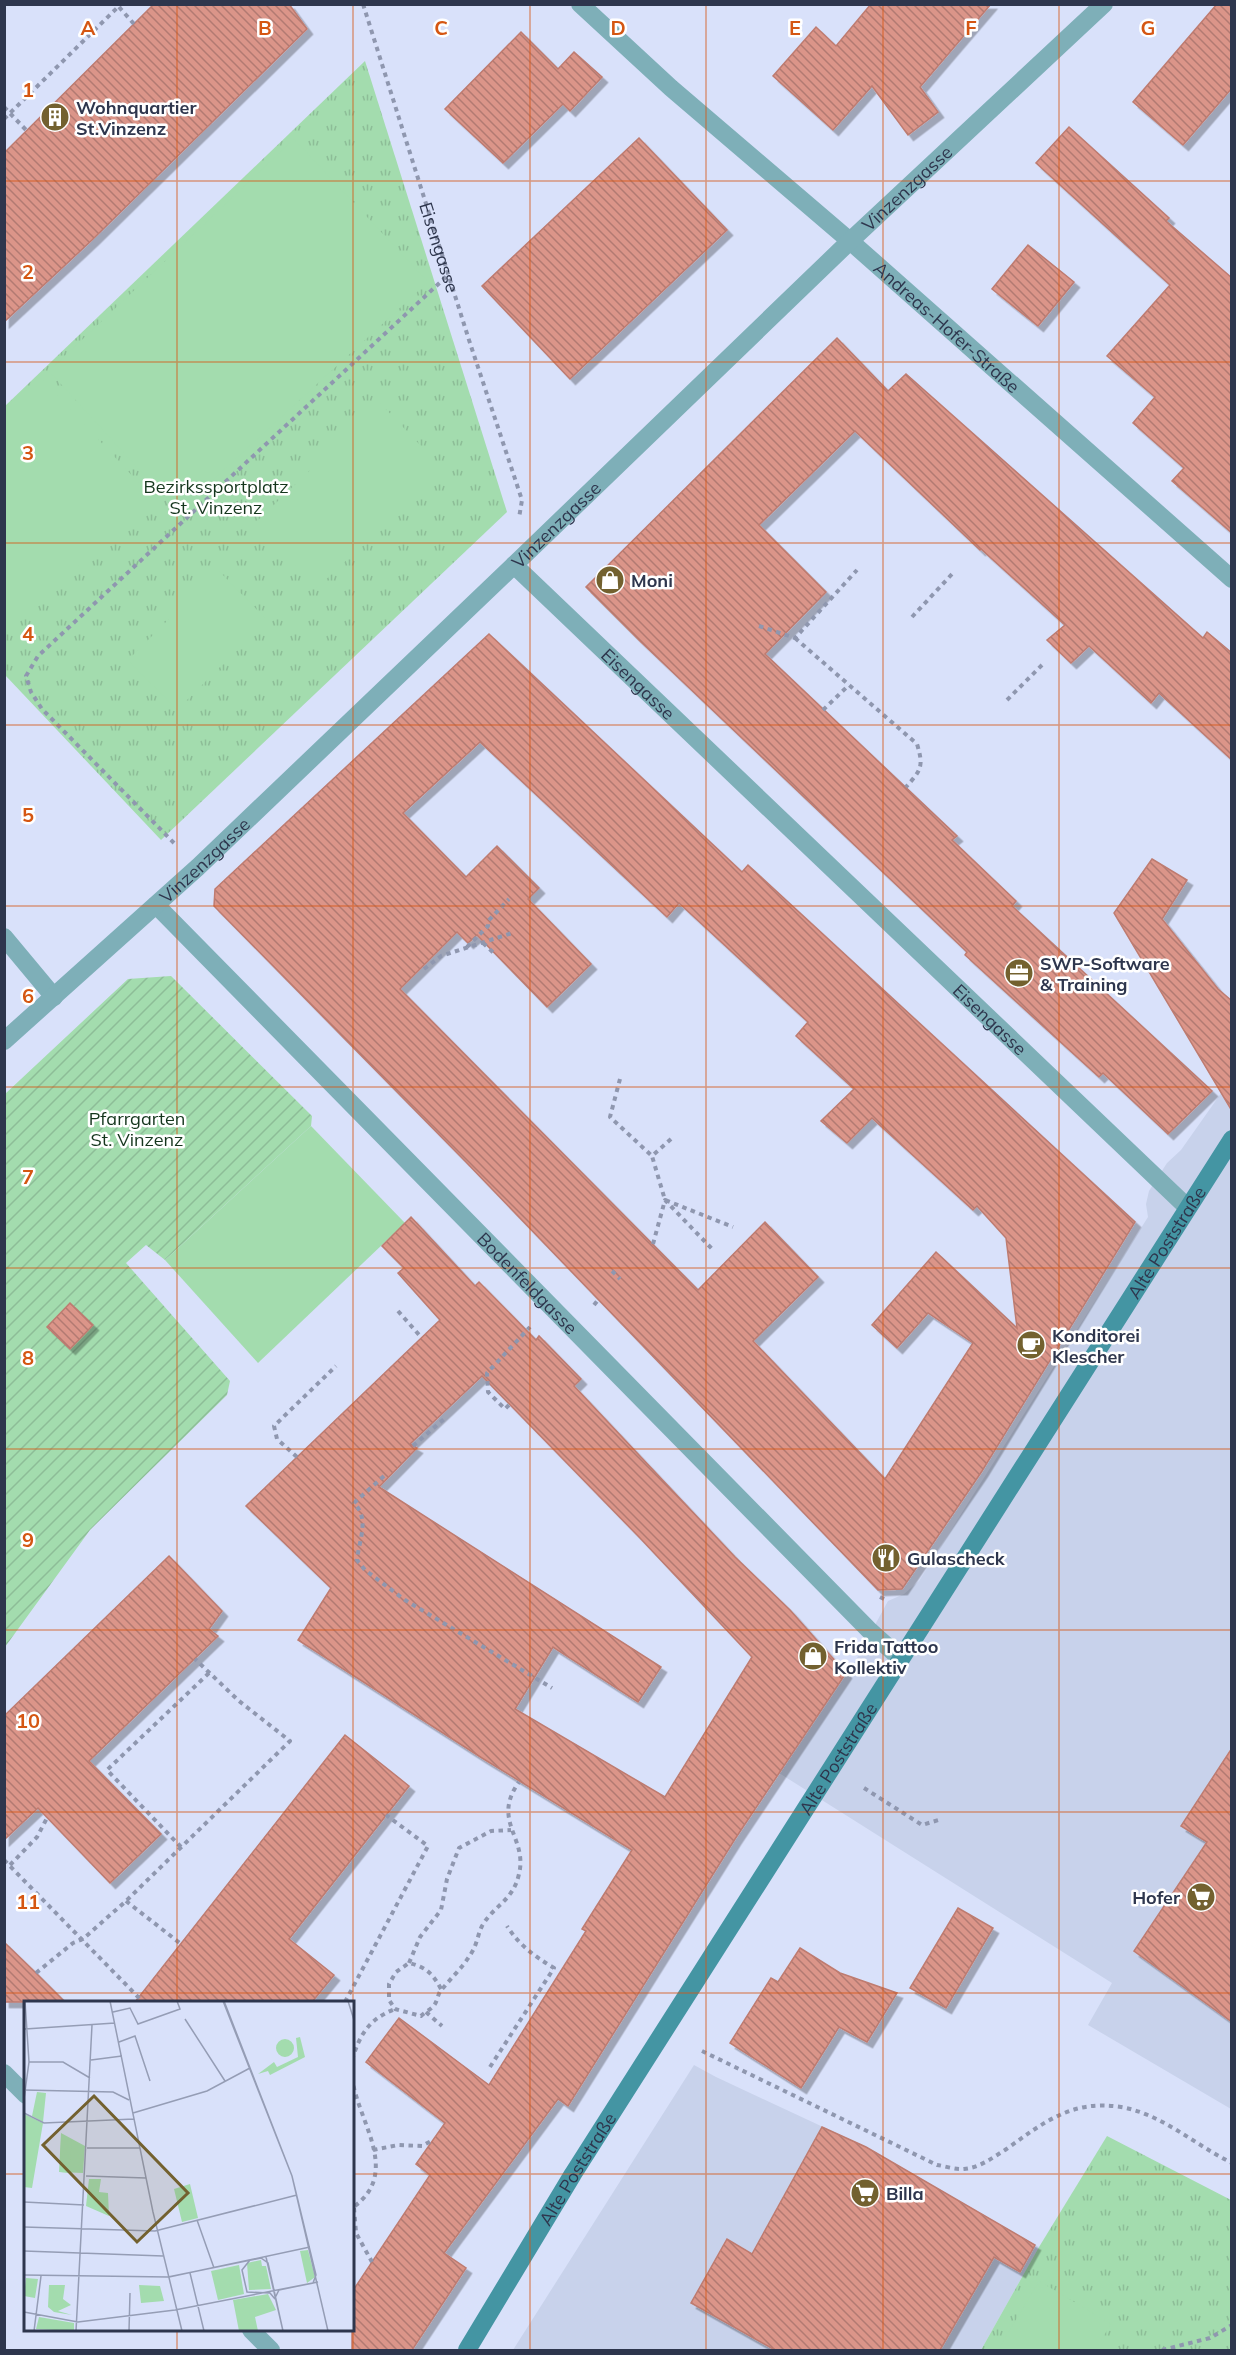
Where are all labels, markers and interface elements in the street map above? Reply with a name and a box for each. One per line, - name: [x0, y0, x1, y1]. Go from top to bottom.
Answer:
- text: A: [81, 15, 96, 40]
- text: B: [258, 15, 272, 40]
- text: C: [434, 15, 448, 40]
- text: D: [610, 15, 626, 40]
- text: E: [789, 15, 801, 40]
- text: F: [965, 15, 977, 40]
- text: G: [1141, 15, 1155, 40]
- text: 1: [22, 77, 34, 102]
- place label: Wohnquartier St.Vinzenz: [76, 96, 197, 140]
- building icon: Wohnquartier St.Vinzenz: [39, 101, 71, 133]
- street label: Vinzenzgasse: [857, 140, 957, 236]
- street label: Eisengasse: [415, 199, 465, 295]
- street label: Andreas-Hofer-Straße: [869, 256, 1025, 398]
- text: 2: [22, 259, 34, 284]
- text: 3: [22, 440, 34, 465]
- park label: Bezirkssportplatz St. Vinzenz: [143, 475, 289, 519]
- street label: Vinzenzgasse: [506, 476, 606, 573]
- shop icon: Moni: [594, 564, 626, 596]
- place label: Moni: [631, 569, 673, 592]
- text: 4: [22, 621, 34, 646]
- street label: Eisengasse: [597, 643, 680, 724]
- text: 5: [22, 802, 34, 827]
- street label: Vinzenzgasse: [154, 812, 254, 908]
- place label: SWP-Software & Training: [1040, 952, 1170, 996]
- office icon: SWP-Software & Training: [1003, 957, 1035, 989]
- street label: Eisengasse: [948, 979, 1032, 1060]
- text: 6: [22, 983, 34, 1008]
- park label: Pfarrgarten St. Vinzenz: [89, 1107, 185, 1151]
- text: 7: [22, 1164, 34, 1189]
- street label: Alte Poststraße: [1122, 1182, 1210, 1303]
- street label: Bodenfeldgasse: [473, 1227, 583, 1339]
- place label: Konditorei Klescher: [1052, 1324, 1140, 1368]
- cafe icon: Konditorei Klescher: [1015, 1329, 1047, 1361]
- text: 8: [22, 1345, 34, 1370]
- text: 9: [22, 1527, 34, 1552]
- restaurant icon: Gulascheck: [870, 1542, 902, 1574]
- place label: Gulascheck: [907, 1547, 1006, 1570]
- place label: Frida Tattoo Kollektiv: [834, 1635, 938, 1679]
- shop icon: Frida Tattoo Kollektiv: [797, 1640, 829, 1672]
- street label: Alte Poststraße: [793, 1698, 882, 1819]
- text: 10: [16, 1708, 40, 1733]
- supermarket icon: Hofer: [1185, 1881, 1217, 1913]
- place label: Hofer: [1132, 1886, 1181, 1909]
- text: 11: [16, 1889, 40, 1914]
- inset map: [24, 2001, 354, 2331]
- street label: Alte Poststraße: [533, 2108, 621, 2229]
- supermarket icon: Billa: [849, 2177, 881, 2209]
- place label: Billa: [886, 2182, 924, 2205]

